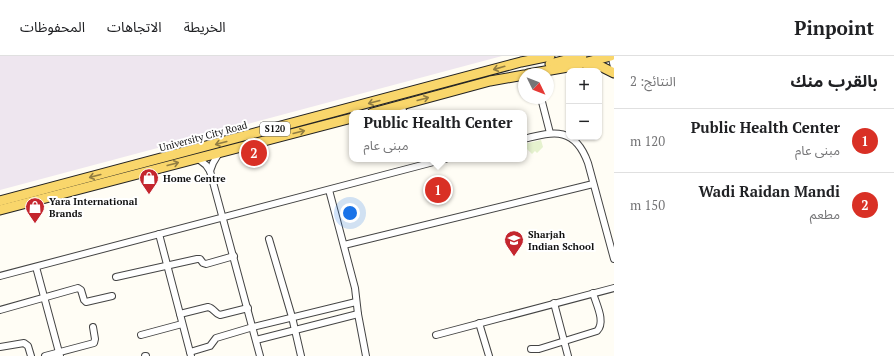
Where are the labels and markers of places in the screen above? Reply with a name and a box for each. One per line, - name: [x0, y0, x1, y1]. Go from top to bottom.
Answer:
- pin: 2: [241, 138, 267, 168]
- shop icon: Home Centre: [138, 167, 160, 195]
- place label: Home Centre: [163, 172, 226, 185]
- pin: 1: [425, 175, 451, 205]
- place label: Yara International Brands: [49, 195, 138, 220]
- shop icon: Yara International Brands: [24, 196, 46, 224]
- place label: Sharjah Indian School: [528, 228, 595, 253]
- school or university icon: Sharjah Indian School: [503, 229, 525, 257]

